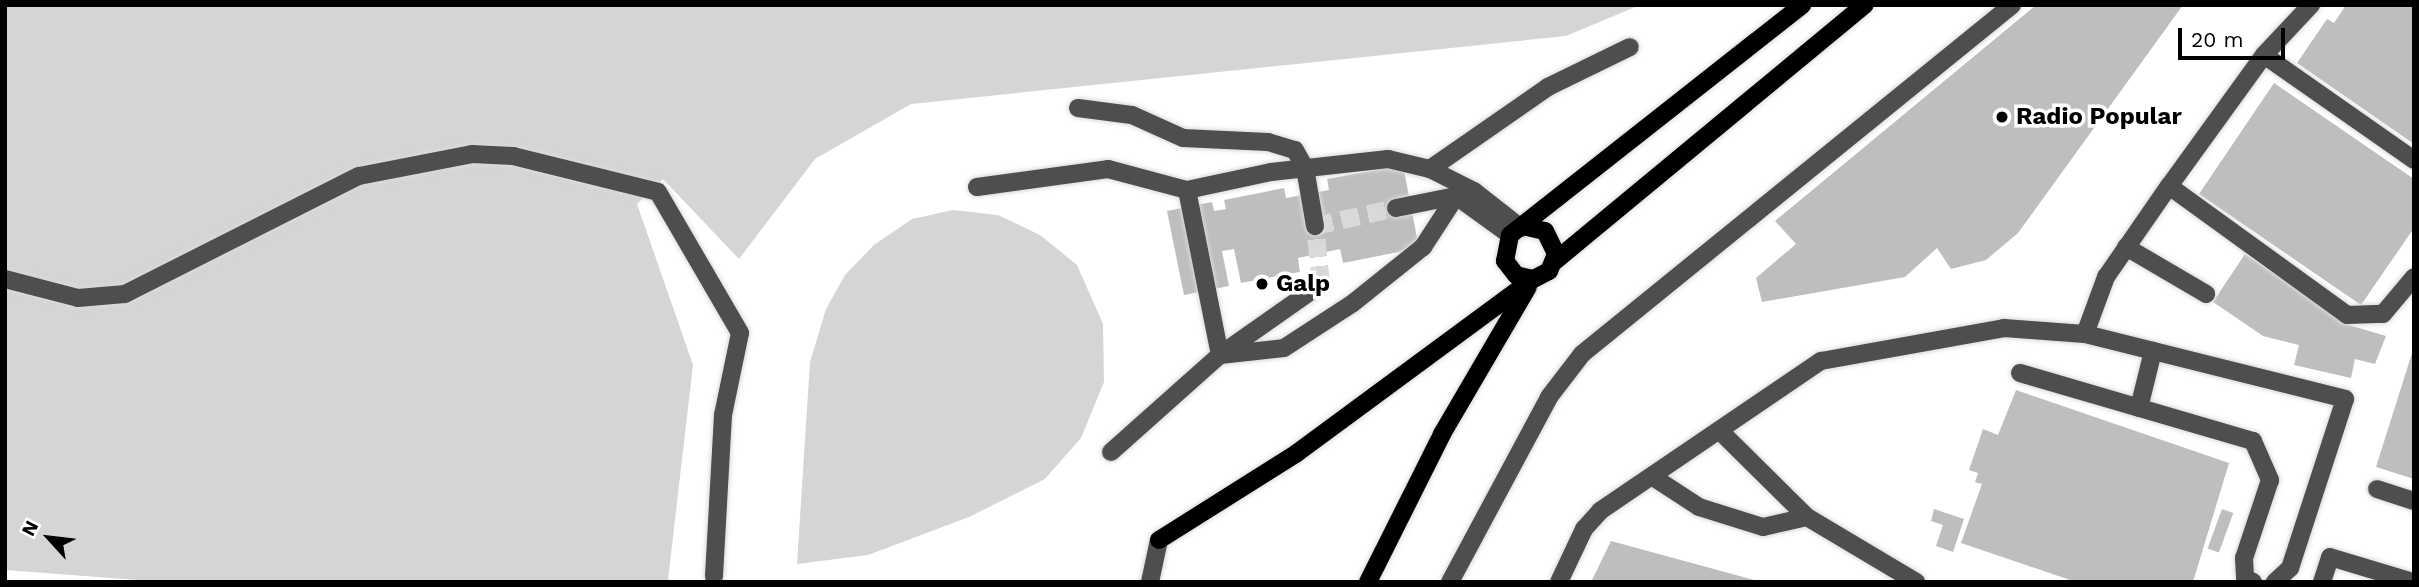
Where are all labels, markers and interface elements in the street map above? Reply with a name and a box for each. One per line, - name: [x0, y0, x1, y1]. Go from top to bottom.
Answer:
- scale bar: [2181, 14, 2288, 58]
- text: 20 m: [2191, 27, 2243, 52]
- place label: Radio Popular: [2016, 103, 2182, 131]
- marker: Radio Popular: [1994, 109, 2010, 125]
- place label: Galp: [1276, 270, 1330, 298]
- marker: Galp: [1254, 276, 1270, 292]
- north arrow: [14, 503, 84, 573]
- text: N: [16, 517, 43, 540]

